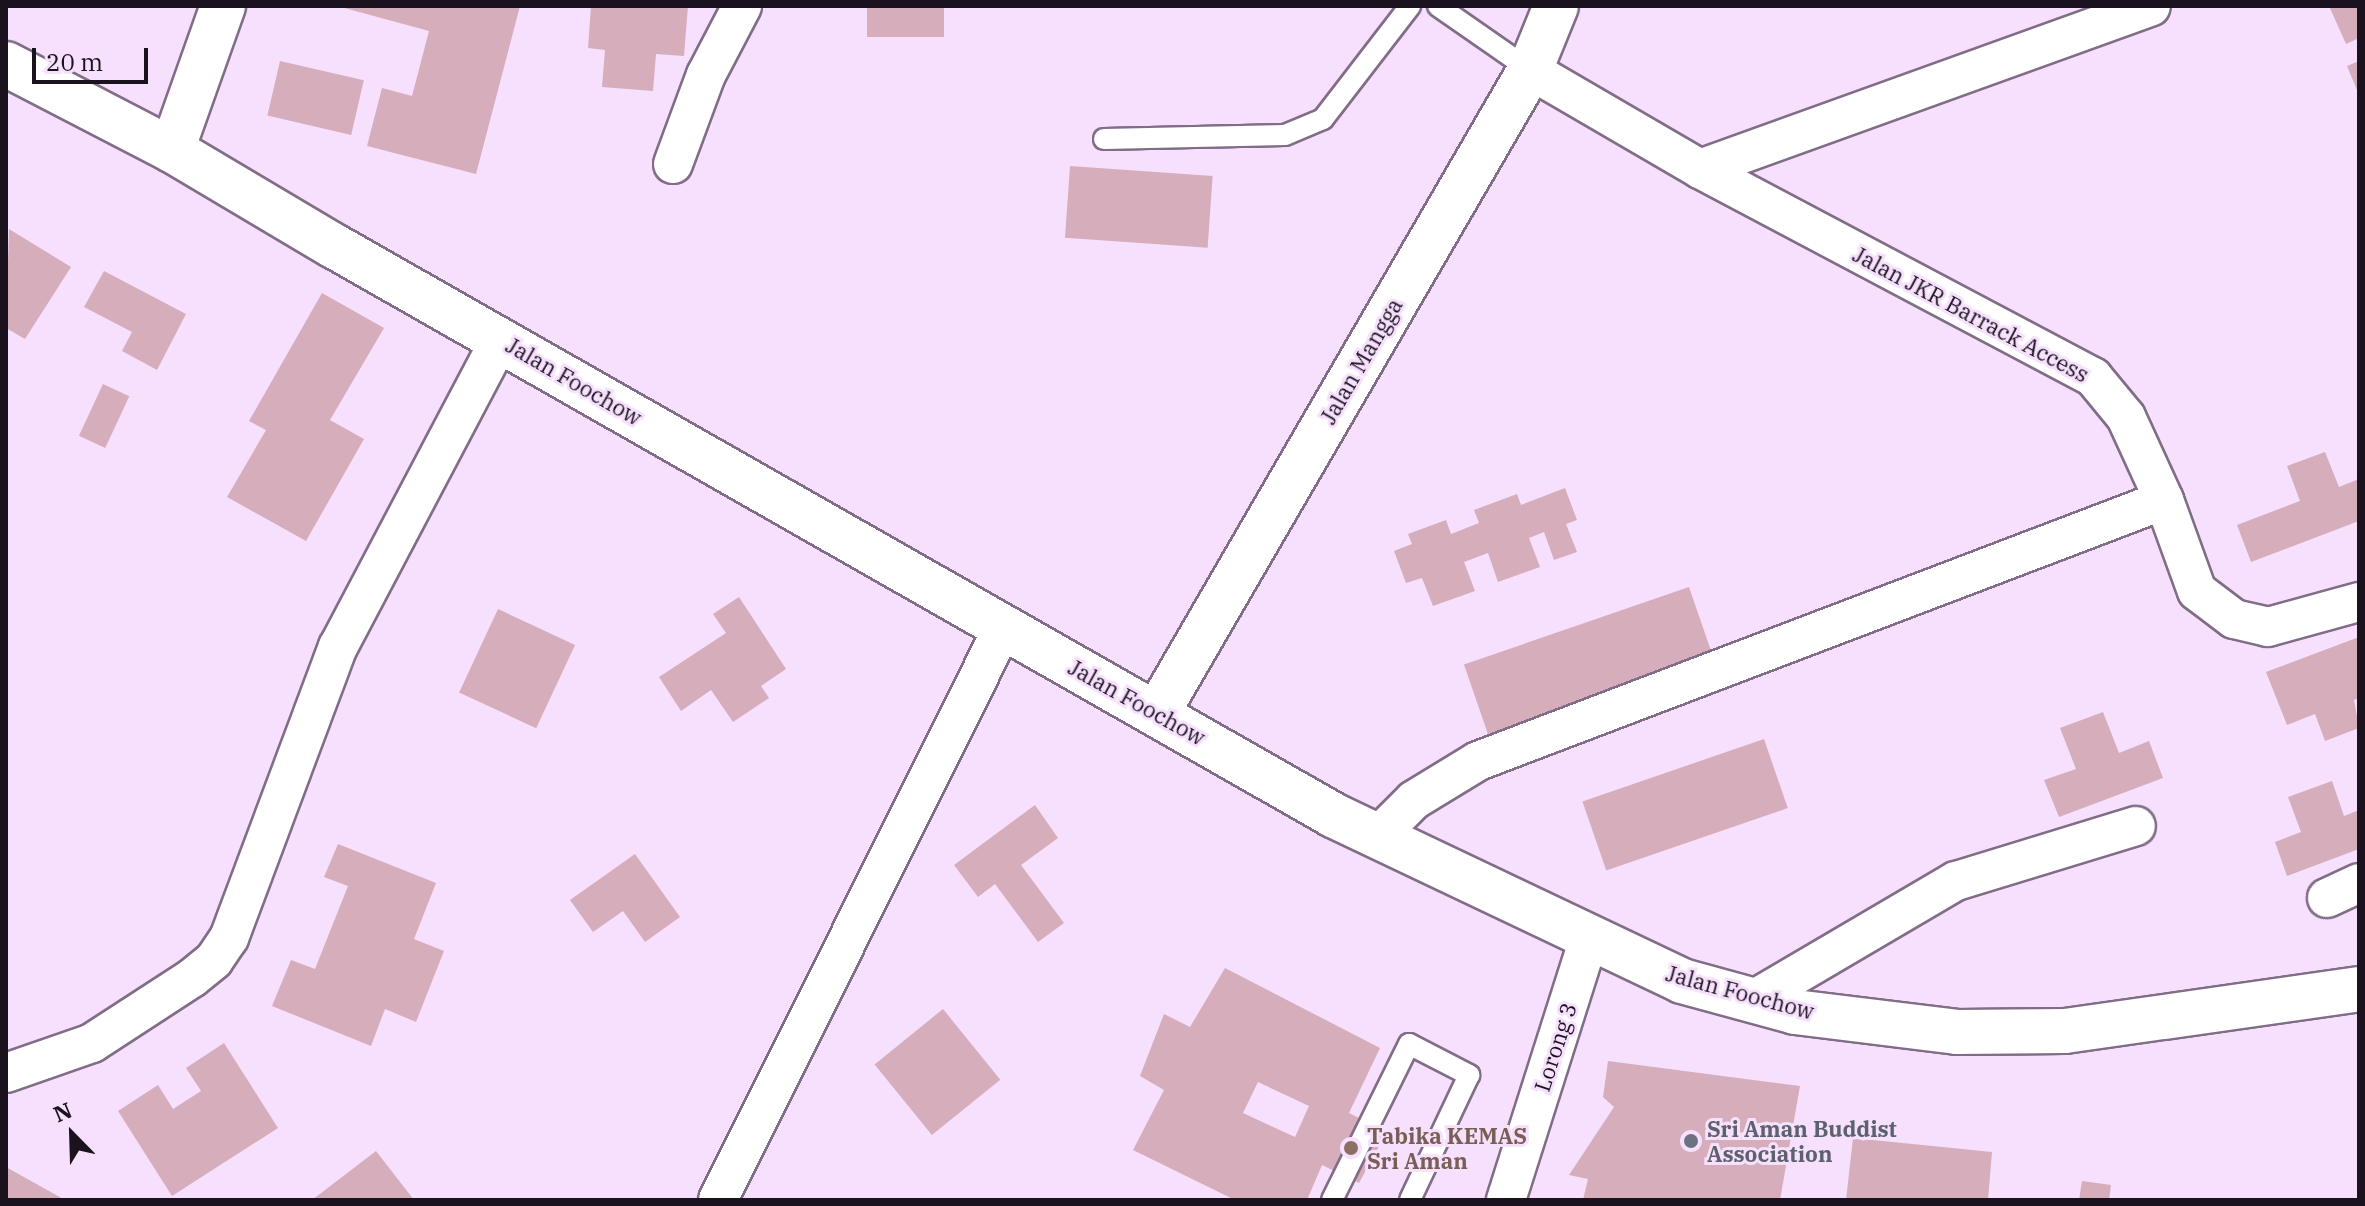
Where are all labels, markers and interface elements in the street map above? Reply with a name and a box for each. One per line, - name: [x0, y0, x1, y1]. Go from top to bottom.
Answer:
- scale bar: [36, 32, 152, 82]
- text: 20 m: [46, 46, 103, 78]
- street label: Jalan JKR Barrack Access: [1849, 241, 2093, 387]
- street label: Jalan Mangga: [1314, 293, 1408, 429]
- street label: Jalan Foochow: [501, 331, 647, 431]
- street label: Jalan Foochow: [1064, 654, 1210, 750]
- street label: Jalan Foochow: [1663, 960, 1817, 1024]
- street label: Lorong 3: [1528, 999, 1582, 1095]
- north arrow: [32, 1094, 112, 1174]
- text: N: [49, 1095, 76, 1128]
- place label: Sri Aman Buddist Association: [1707, 1115, 1897, 1166]
- place label: Tabika KEMAS Sri Aman: [1367, 1122, 1527, 1174]
- marker: Sri Aman Buddist Association: [1682, 1132, 1700, 1150]
- marker: Tabika KEMAS Sri Aman: [1342, 1139, 1360, 1157]

